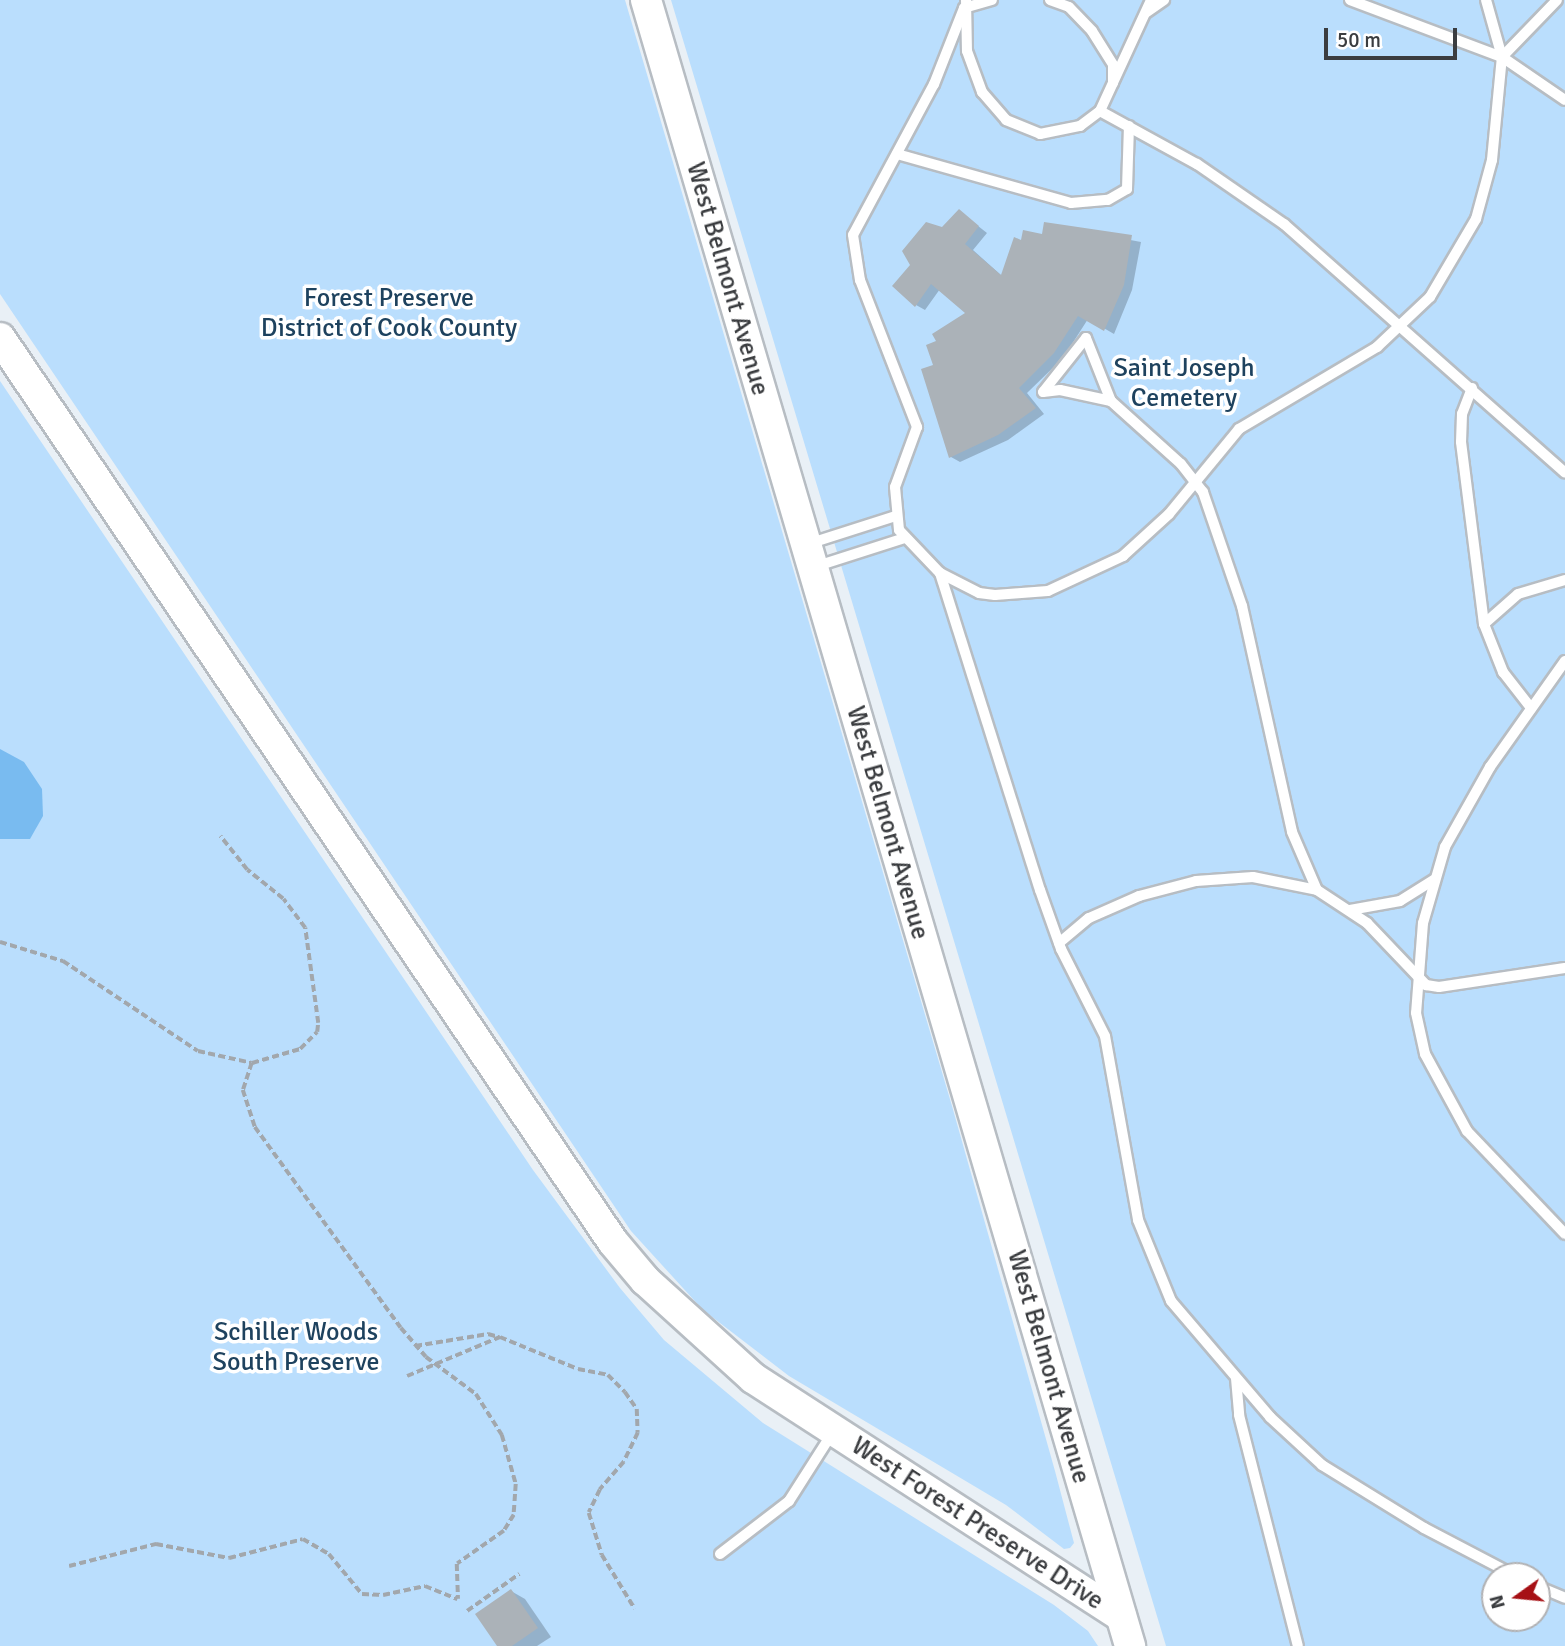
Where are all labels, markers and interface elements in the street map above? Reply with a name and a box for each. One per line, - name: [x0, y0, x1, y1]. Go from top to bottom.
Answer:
- scale bar: [1327, 14, 1460, 58]
- text: 50 m: [1337, 27, 1381, 53]
- street label: West Belmont Avenue: [679, 159, 775, 399]
- park label: Forest Preserve District of Cook County: [261, 283, 517, 344]
- park label: Saint Joseph Cemetery: [1113, 353, 1255, 414]
- street label: West Belmont Avenue: [839, 703, 935, 943]
- street label: West Belmont Avenue: [1000, 1247, 1096, 1487]
- park label: Schiller Woods South Preserve: [213, 1317, 379, 1378]
- street label: West Forest Preserve Drive: [845, 1431, 1109, 1617]
- north arrow: [1481, 1562, 1551, 1632]
- text: N: [1484, 1592, 1511, 1611]

